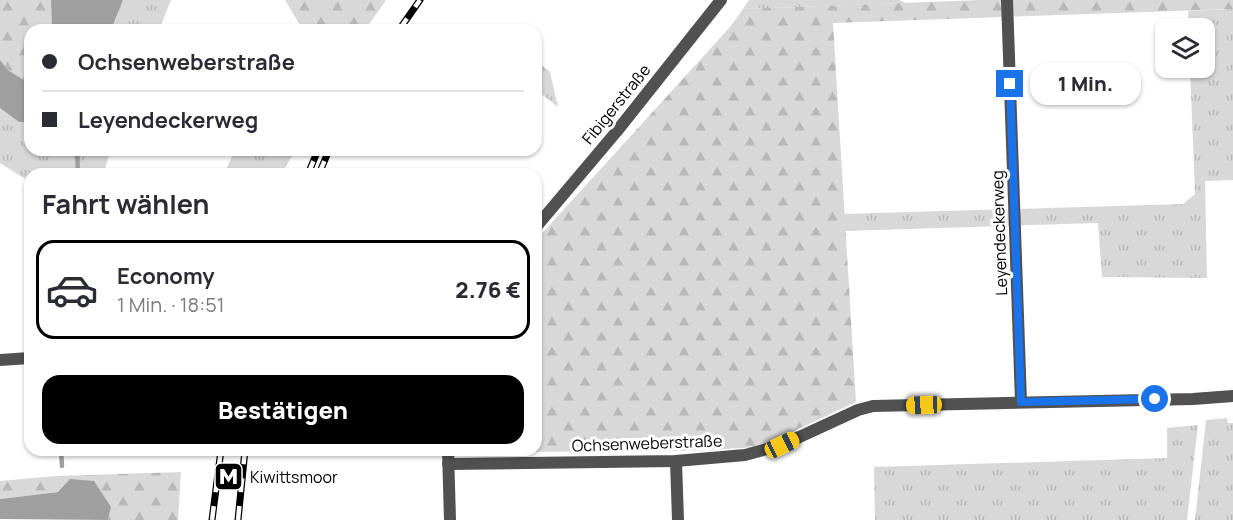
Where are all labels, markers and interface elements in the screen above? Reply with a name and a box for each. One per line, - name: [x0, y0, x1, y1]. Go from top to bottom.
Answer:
- map controls: [1155, 18, 1215, 78]
- button: layers: [1155, 18, 1215, 78]
- text: Ochsenweberstraße: [78, 47, 295, 77]
- street label: Fibigerstraße: [577, 59, 655, 149]
- callout: 1 Min.: [1031, 63, 1142, 105]
- route end: [996, 70, 1023, 97]
- text: 1 Min.: [1058, 70, 1113, 97]
- text: Leyendeckerweg: [78, 105, 258, 135]
- street label: Leyendeckerweg: [986, 170, 1012, 296]
- text: Fahrt wählen: [42, 185, 210, 222]
- text: Economy: [117, 261, 215, 291]
- icon: car: [45, 263, 99, 317]
- text: 2.76 €: [455, 275, 521, 305]
- text: 1 Min. · 18:51: [117, 291, 225, 318]
- button: Bestätigen: [42, 375, 524, 444]
- route start: [1141, 385, 1168, 412]
- car: [906, 395, 942, 415]
- street label: Ochsenweberstraße: [571, 429, 723, 457]
- car: [762, 429, 802, 461]
- metro station icon: Kiwittsmoor: [213, 461, 245, 493]
- place label: Kiwittsmoor: [250, 466, 338, 488]

